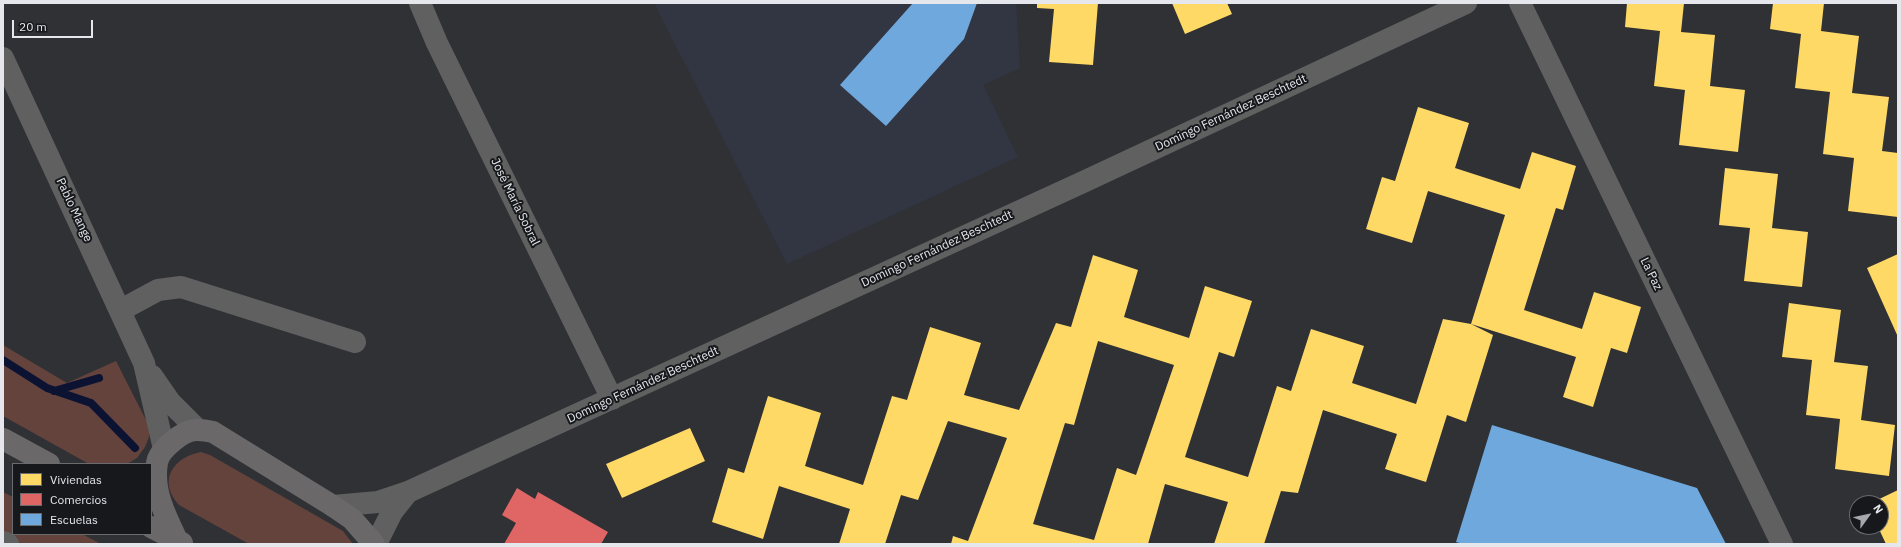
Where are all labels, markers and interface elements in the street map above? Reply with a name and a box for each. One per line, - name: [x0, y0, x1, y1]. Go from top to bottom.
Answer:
- scale bar: [14, 12, 95, 38]
- text: 20 m: [19, 19, 47, 34]
- street label: Domingo Fernández Beschtedt: [1153, 72, 1309, 154]
- street label: José María Sobral: [488, 156, 542, 248]
- street label: Pablo Mange: [53, 176, 95, 244]
- street label: Domingo Fernández Beschtedt: [859, 208, 1015, 290]
- street label: La Paz: [1637, 255, 1665, 293]
- street label: Domingo Fernández Beschtedt: [565, 344, 721, 426]
- legend: [12, 463, 152, 535]
- text: Viviendas: [50, 472, 102, 487]
- text: Comercios: [50, 492, 107, 507]
- north arrow: [1849, 495, 1889, 535]
- text: N: [1870, 502, 1886, 516]
- text: Escuelas: [50, 512, 98, 527]

